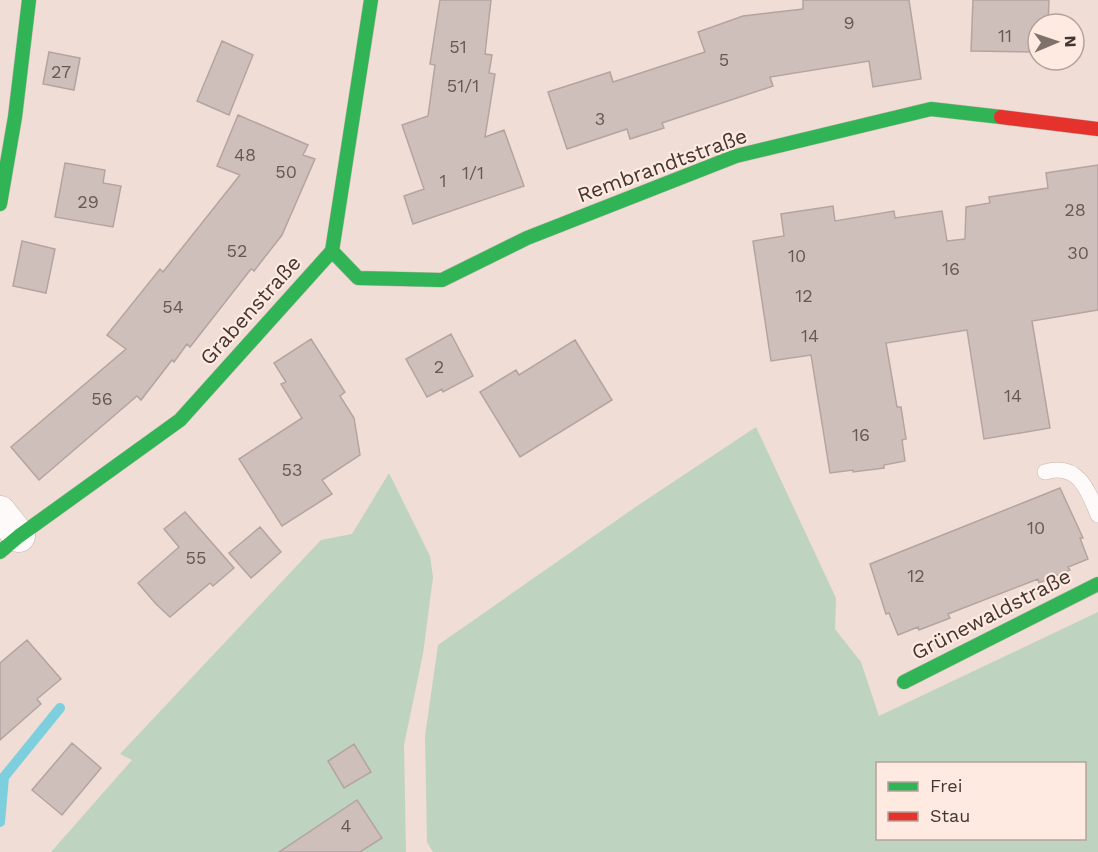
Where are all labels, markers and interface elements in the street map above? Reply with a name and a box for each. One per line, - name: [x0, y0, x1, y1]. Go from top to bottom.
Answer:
- house number: 9: [843, 12, 855, 33]
- north arrow: [1026, 12, 1086, 72]
- house number: 11: [998, 25, 1012, 46]
- text: N: [1061, 35, 1080, 48]
- house number: 51: [449, 36, 467, 57]
- house number: 5: [719, 49, 729, 70]
- house number: 27: [51, 61, 71, 82]
- house number: 51/1: [447, 75, 479, 96]
- house number: 3: [595, 108, 605, 129]
- street label: Rembrandtstraße: [574, 123, 750, 207]
- house number: 48: [234, 144, 256, 165]
- house number: 50: [275, 161, 297, 182]
- house number: 1/1: [462, 162, 484, 183]
- house number: 1: [439, 170, 447, 191]
- house number: 29: [77, 191, 99, 212]
- house number: 28: [1064, 199, 1086, 220]
- house number: 52: [227, 240, 247, 261]
- house number: 30: [1067, 242, 1089, 263]
- house number: 10: [788, 245, 806, 266]
- street label: Grabenstraße: [194, 250, 306, 370]
- house number: 16: [942, 258, 960, 279]
- house number: 12: [795, 285, 813, 306]
- house number: 54: [162, 296, 184, 317]
- house number: 14: [801, 325, 819, 346]
- house number: 2: [434, 356, 444, 377]
- house number: 14: [1004, 385, 1022, 406]
- house number: 56: [91, 388, 113, 409]
- house number: 16: [852, 424, 870, 445]
- house number: 53: [282, 459, 302, 480]
- house number: 10: [1027, 517, 1045, 538]
- house number: 55: [186, 547, 206, 568]
- street label: Grünewaldstraße: [907, 563, 1075, 665]
- house number: 12: [907, 565, 925, 586]
- legend: [876, 762, 1086, 840]
- text: Frei: [930, 775, 962, 796]
- text: Stau: [930, 805, 970, 826]
- house number: 4: [341, 815, 352, 836]

